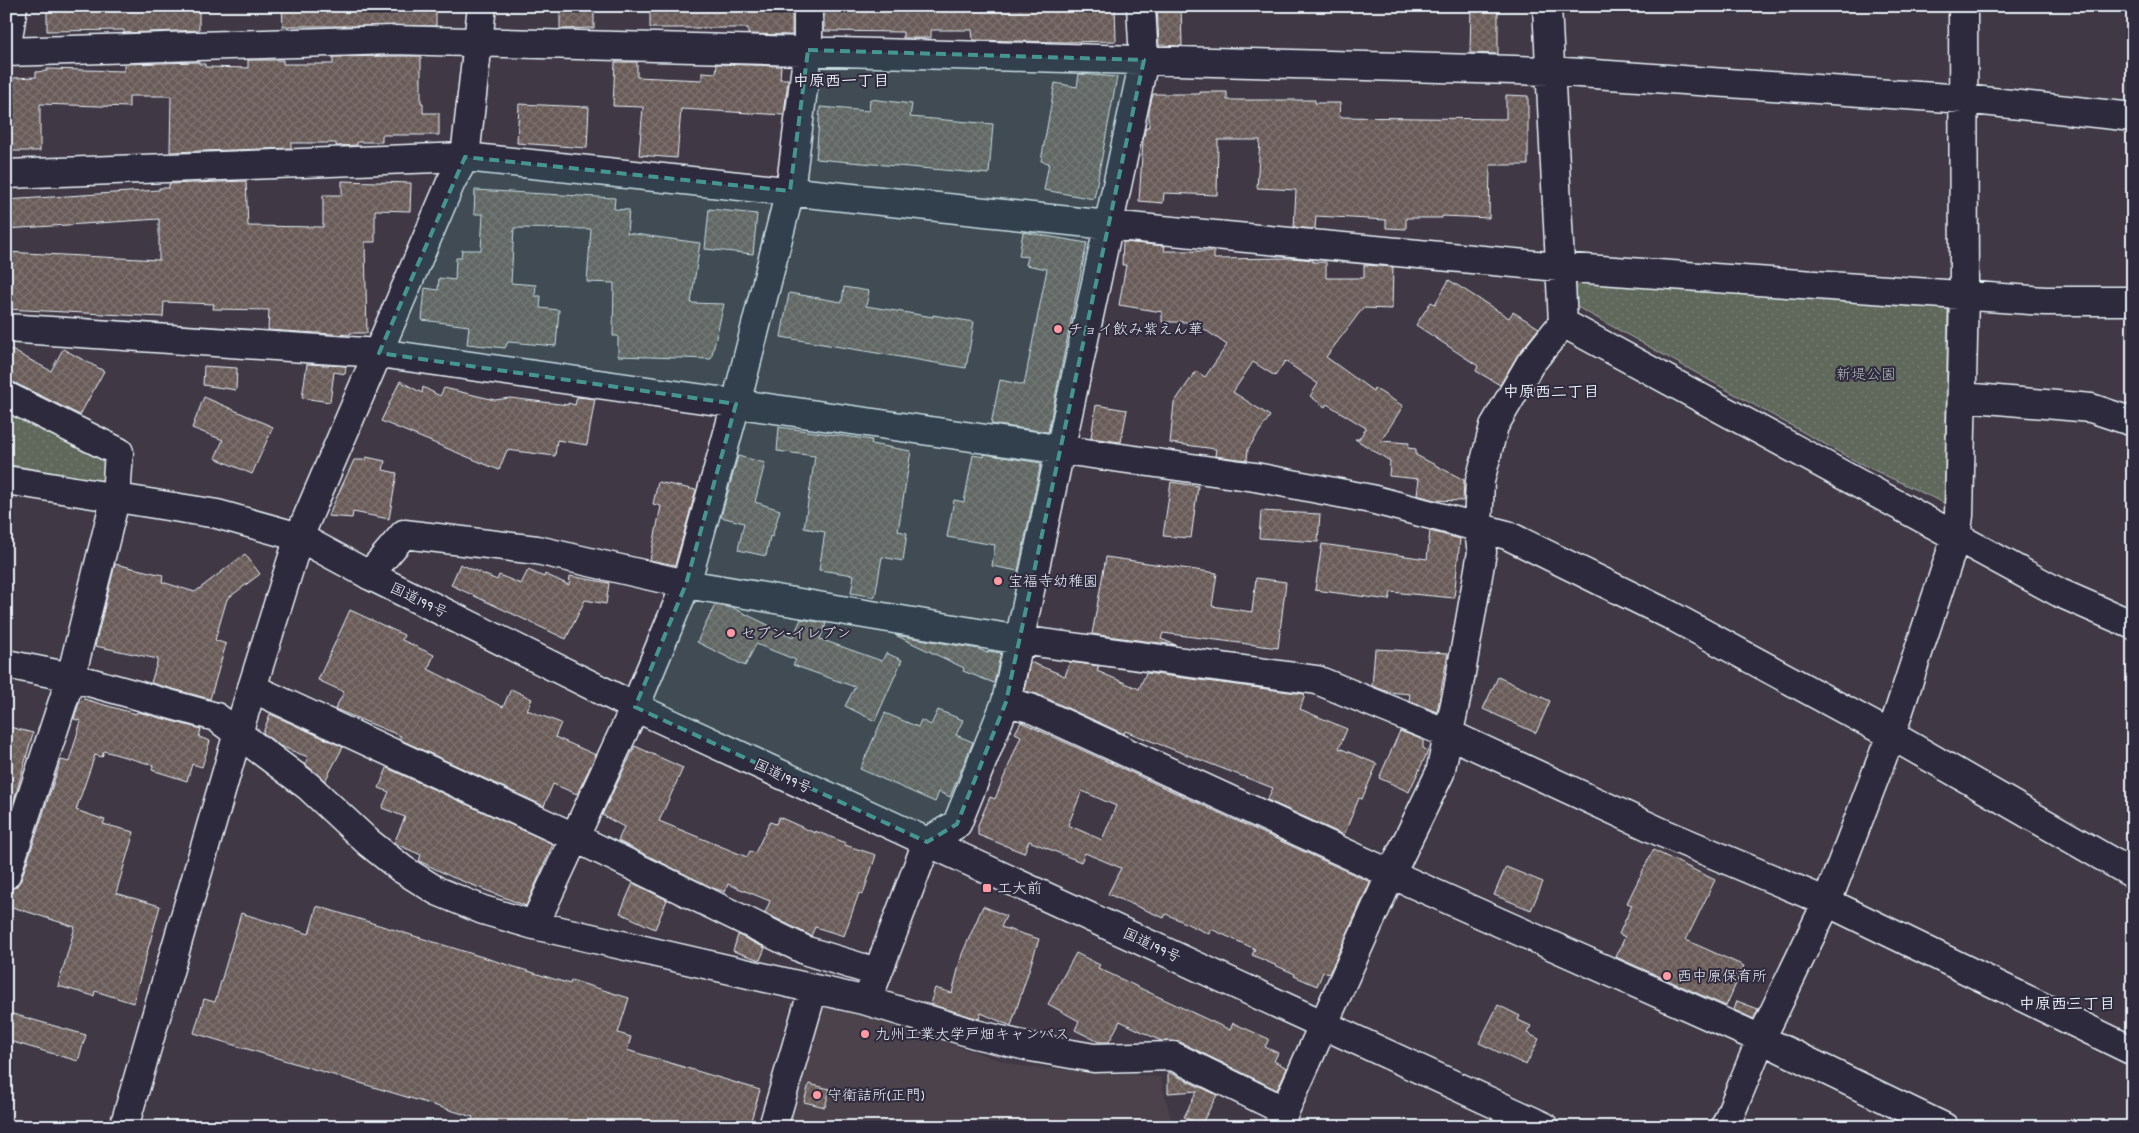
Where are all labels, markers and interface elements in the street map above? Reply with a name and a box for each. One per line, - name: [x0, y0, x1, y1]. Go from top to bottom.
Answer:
- district label: 中原西一丁目: [793, 71, 889, 94]
- place label: チョイ飲み紫えん華: [1068, 320, 1203, 342]
- marker: チョイ飲み紫えん華: [1052, 323, 1064, 335]
- park label: 新堤公園: [1836, 365, 1896, 387]
- district label: 中原西二丁目: [1503, 382, 1599, 405]
- place label: 宝福寺幼稚園: [1008, 572, 1098, 594]
- marker: 宝福寺幼稚園: [992, 575, 1004, 587]
- street label: 国道199号: [385, 578, 451, 625]
- place label: セブン-イレブン: [741, 624, 851, 646]
- marker: セブン-イレブン: [725, 627, 737, 639]
- street label: 国道199号: [749, 755, 815, 801]
- place label: 工大前: [997, 879, 1042, 901]
- marker: 工大前: [981, 882, 993, 894]
- street label: 国道199号: [1118, 924, 1184, 970]
- place label: 西中原保育所: [1677, 967, 1767, 989]
- marker: 西中原保育所: [1661, 970, 1673, 982]
- district label: 中原西三丁目: [2019, 994, 2115, 1017]
- place label: 九州工業大学戸畑キャンパス: [875, 1025, 1069, 1047]
- marker: 九州工業大学戸畑キャンパス: [859, 1028, 871, 1040]
- place label: 守衛詰所(正門): [827, 1086, 925, 1108]
- marker: 守衛詰所(正門): [811, 1089, 823, 1101]

